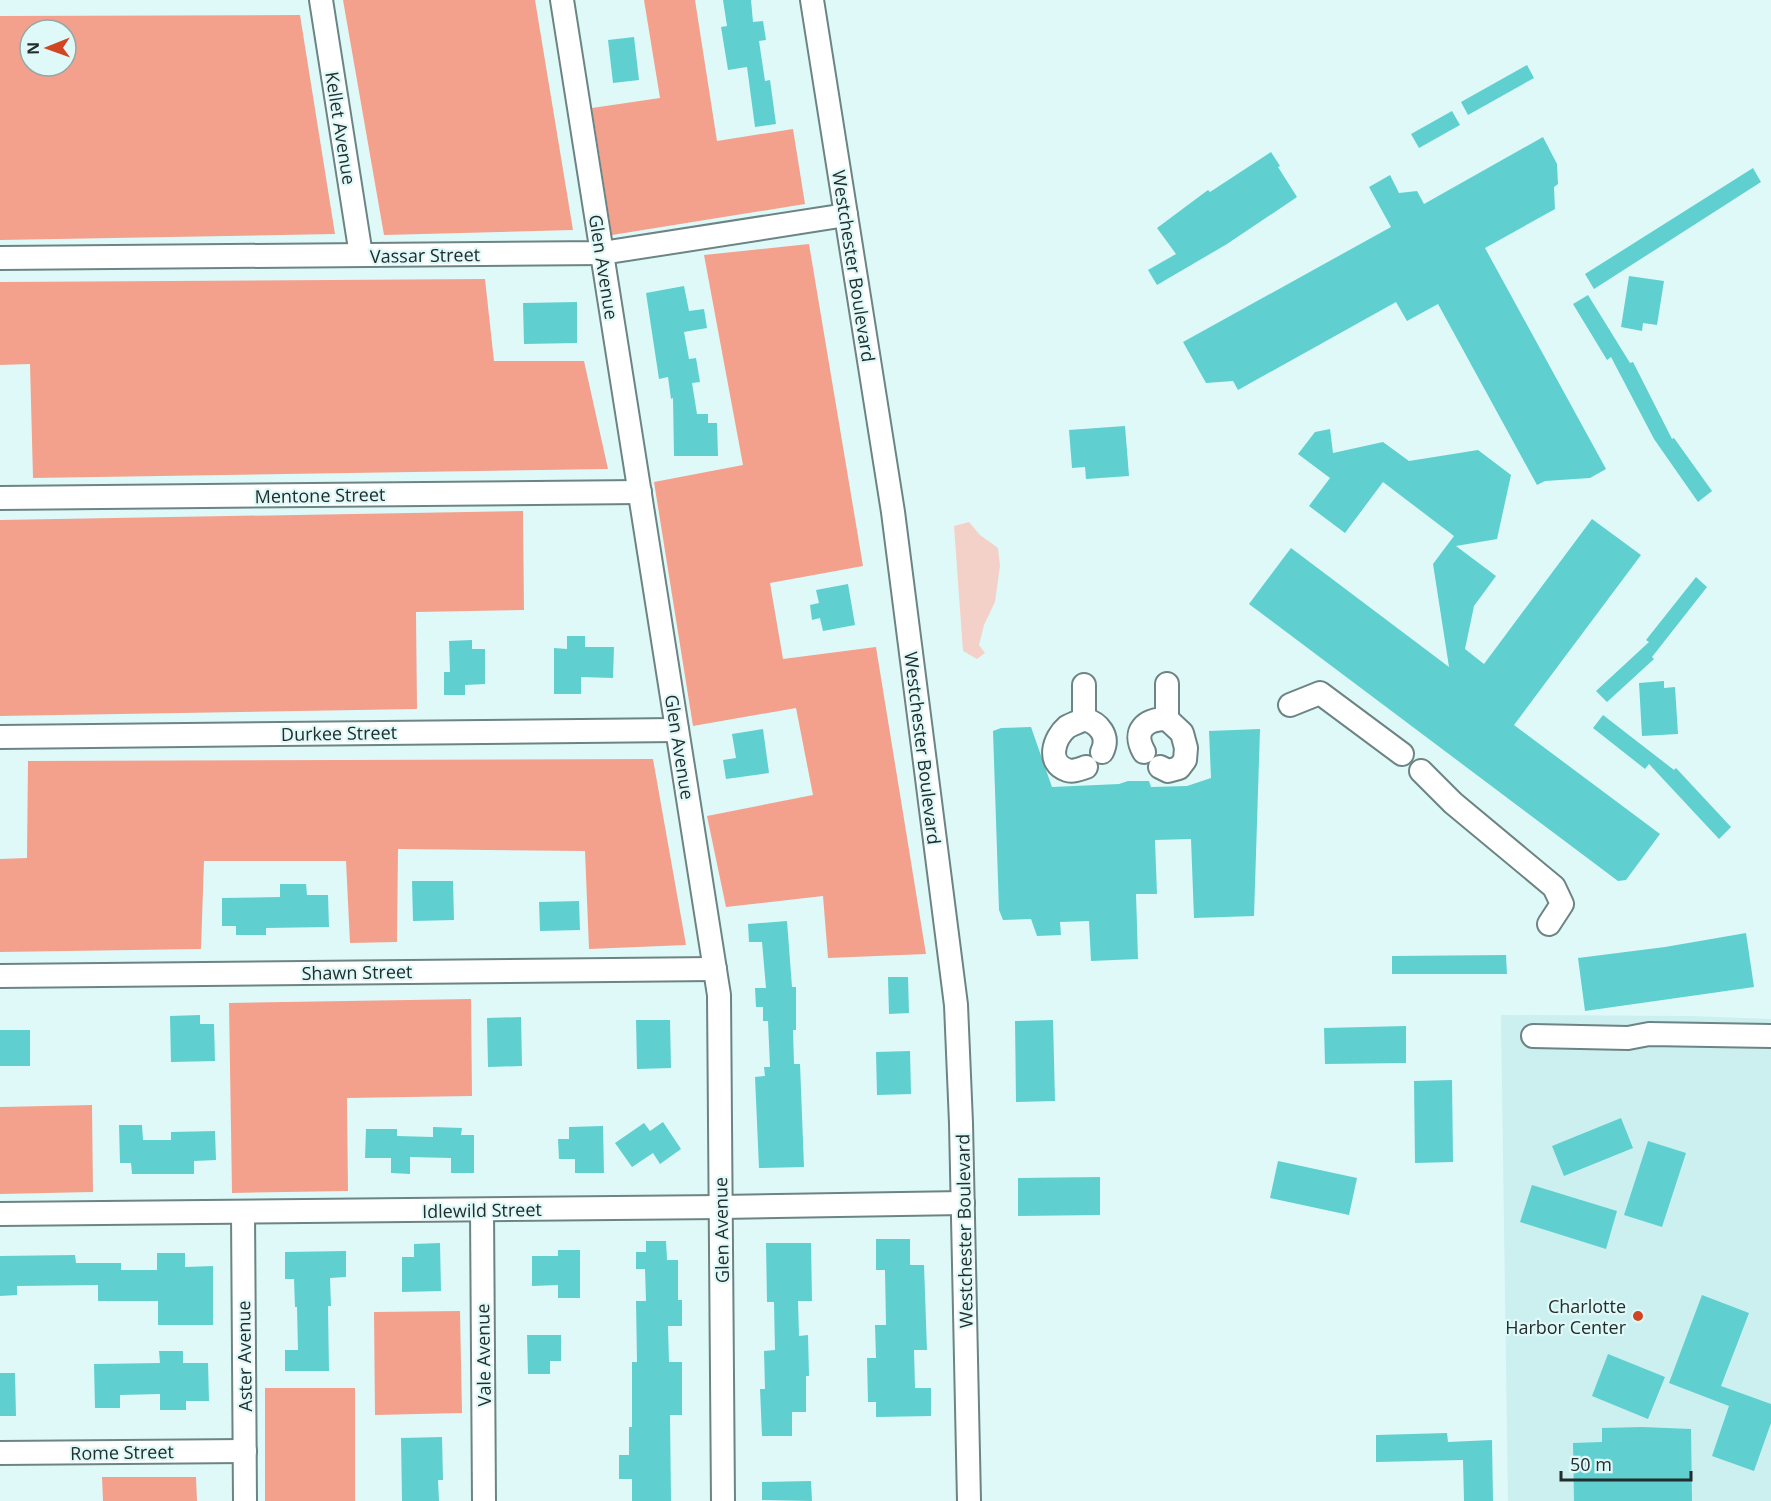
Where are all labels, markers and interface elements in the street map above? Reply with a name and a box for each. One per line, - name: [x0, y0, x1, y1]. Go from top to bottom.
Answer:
- north arrow: [18, 18, 78, 78]
- text: N: [22, 42, 44, 55]
- street label: Kellet Avenue: [320, 70, 362, 186]
- street label: Westchester Boulevard: [827, 168, 881, 364]
- street label: Glen Avenue: [584, 213, 624, 321]
- street label: Vassar Street: [370, 242, 480, 268]
- street label: Mentone Street: [254, 482, 386, 508]
- street label: Westchester Boulevard: [899, 650, 947, 846]
- street label: Glen Avenue: [660, 693, 700, 801]
- street label: Durkee Street: [281, 720, 397, 746]
- street label: Shawn Street: [301, 959, 413, 985]
- street label: Westchester Boulevard: [950, 1134, 978, 1328]
- street label: Glen Avenue: [708, 1177, 734, 1283]
- street label: Idlewild Street: [422, 1197, 542, 1223]
- place label: Charlotte Harbor Center: [1505, 1294, 1627, 1339]
- street label: Aster Avenue: [231, 1300, 257, 1412]
- street label: Vale Avenue: [470, 1303, 496, 1407]
- marker: Charlotte Harbor Center: [1631, 1309, 1645, 1323]
- street label: Rome Street: [70, 1439, 174, 1465]
- scale bar: [1561, 1444, 1692, 1482]
- text: 50 m: [1570, 1452, 1612, 1476]

